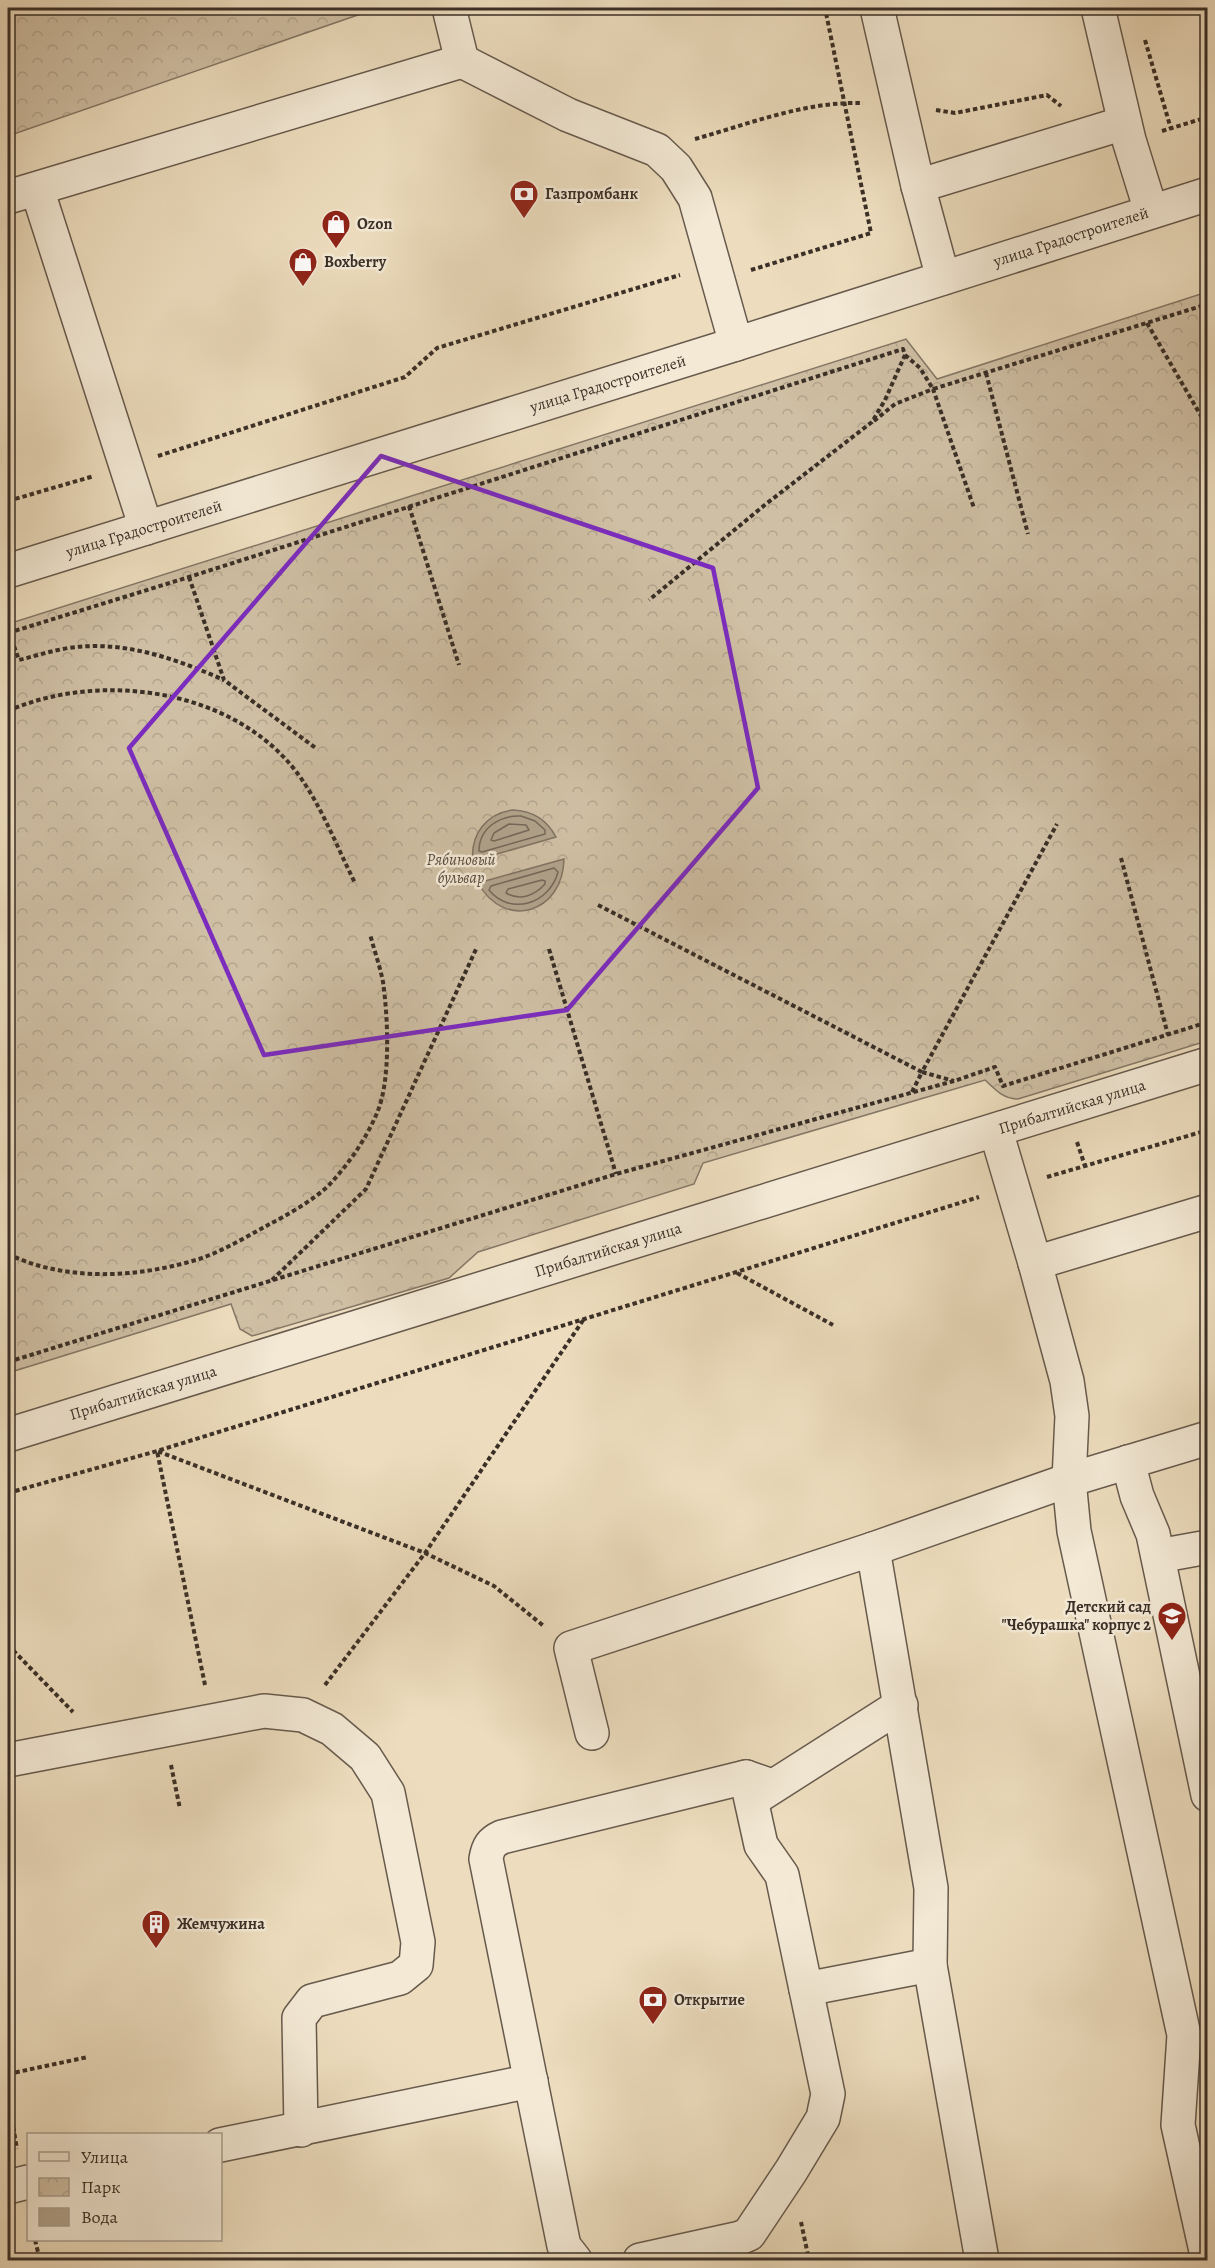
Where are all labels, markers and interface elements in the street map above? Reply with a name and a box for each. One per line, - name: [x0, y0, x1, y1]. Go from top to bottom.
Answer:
- bank icon: Газпромбанк: [508, 178, 540, 220]
- place label: Газпромбанк: [545, 183, 638, 205]
- street label: улица Градостроителей: [990, 202, 1151, 273]
- shop icon: Ozon: [320, 208, 352, 250]
- place label: Ozon: [357, 213, 392, 235]
- shop icon: Boxberry: [287, 246, 319, 288]
- place label: Boxberry: [324, 251, 387, 273]
- street label: улица Градостроителей: [526, 350, 689, 418]
- street label: улица Градостроителей: [62, 495, 225, 563]
- park label: Рябиновый бульвар: [426, 849, 496, 889]
- street label: Прибалтийская улица: [996, 1074, 1149, 1140]
- street label: Прибалтийская улица: [532, 1217, 685, 1283]
- street label: Прибалтийская улица: [67, 1360, 220, 1426]
- place label: Детский сад "Чебурашка" корпус 2: [1002, 1596, 1151, 1636]
- school or university icon: Детский сад "Чебурашка" корпус 2: [1156, 1600, 1188, 1642]
- building icon: Жемчужина: [140, 1908, 172, 1950]
- place label: Жемчужина: [177, 1913, 265, 1935]
- bank icon: Открытие: [637, 1984, 669, 2026]
- place label: Открытие: [674, 1989, 745, 2011]
- legend: [27, 2133, 222, 2241]
- text: Улица: [81, 2145, 129, 2169]
- text: Парк: [81, 2175, 121, 2199]
- text: Вода: [81, 2205, 119, 2229]

